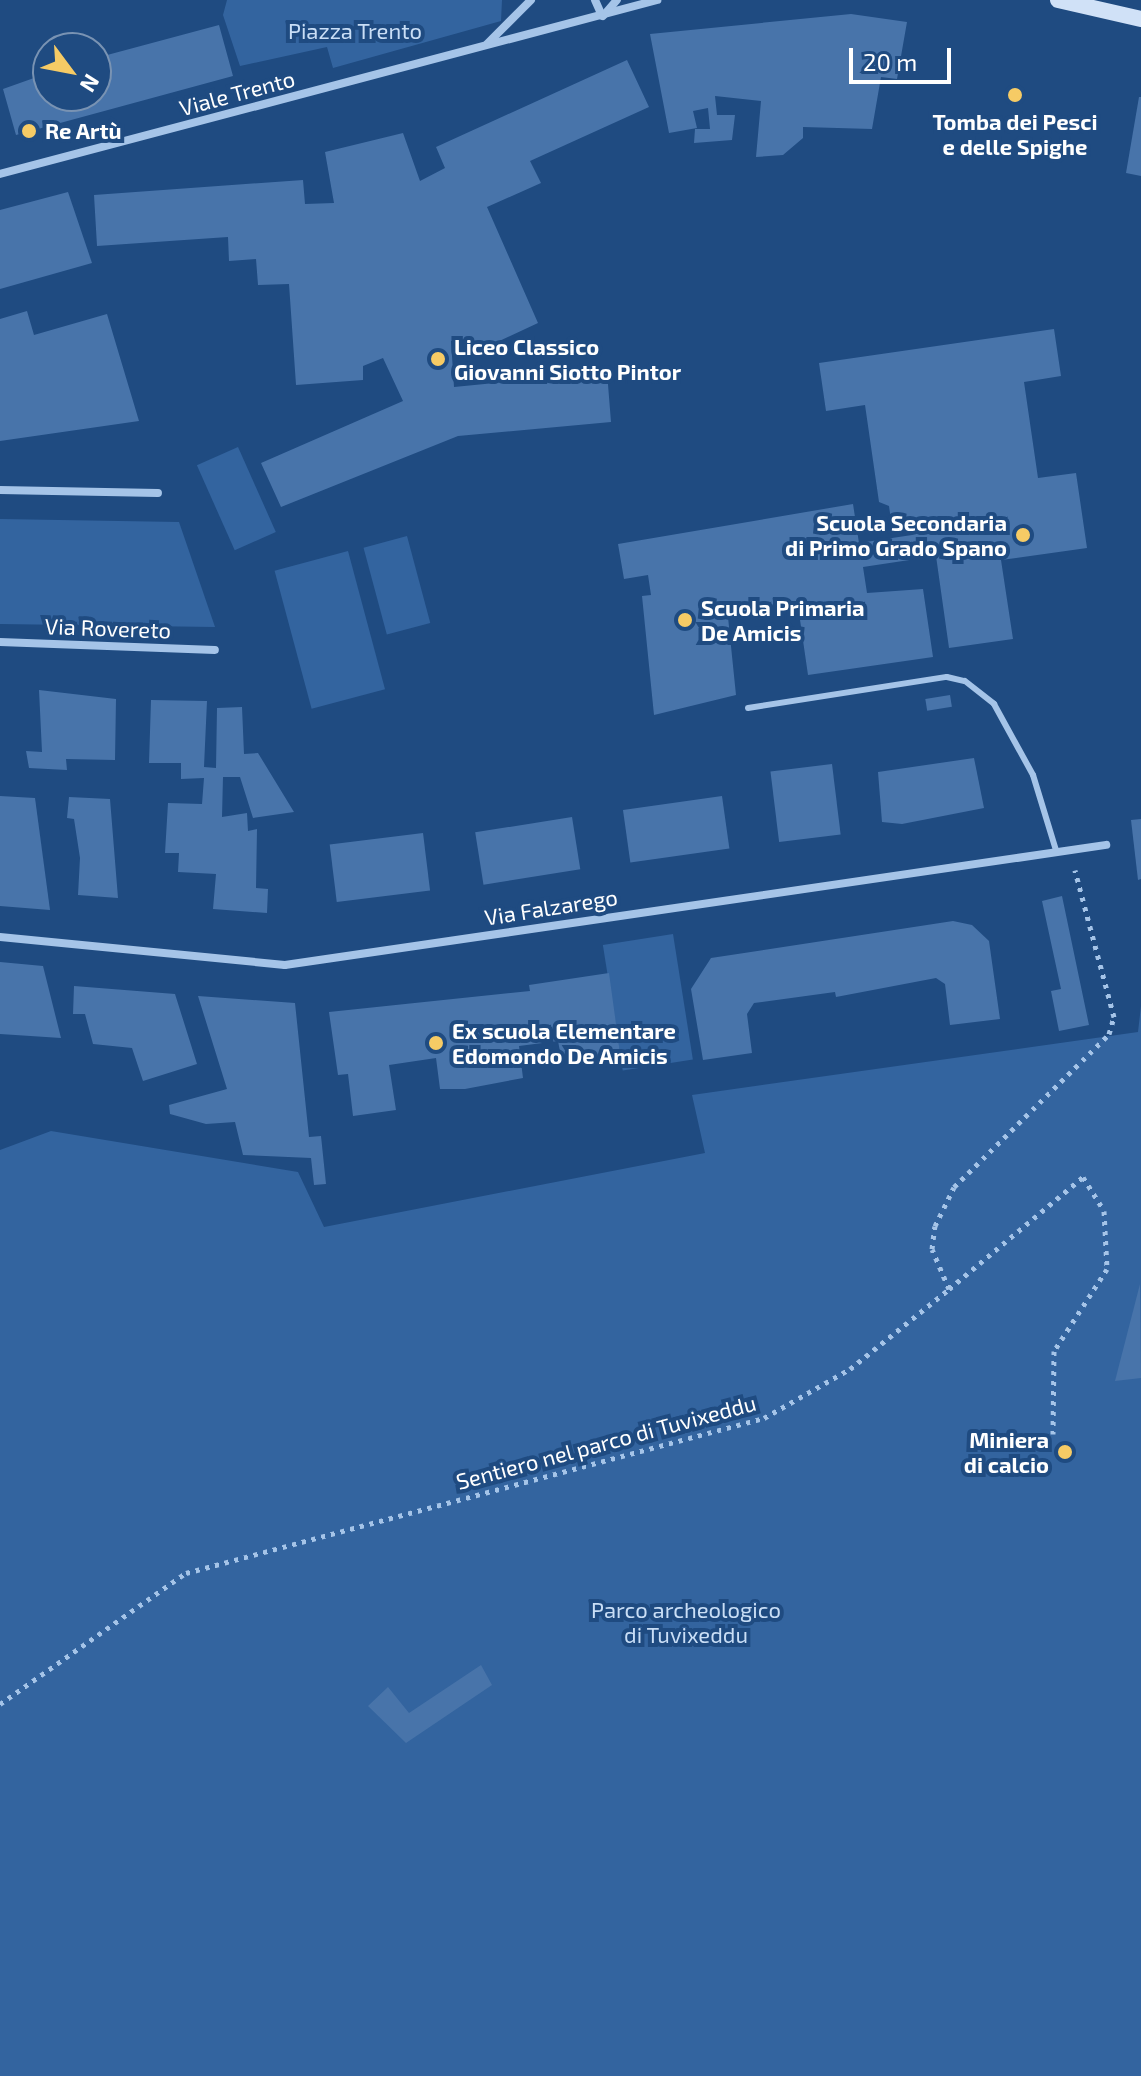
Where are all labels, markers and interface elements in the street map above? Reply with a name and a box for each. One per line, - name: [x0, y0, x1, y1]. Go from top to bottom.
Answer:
- park label: Piazza Trento: [288, 18, 422, 44]
- north arrow: [32, 32, 112, 112]
- scale bar: [853, 32, 955, 82]
- text: 20 m: [863, 47, 917, 76]
- street label: Viale Trento: [176, 65, 298, 121]
- text: N: [75, 70, 106, 97]
- marker: Tomba dei Pesci e delle Spighe: [1006, 86, 1024, 104]
- place label: Tomba dei Pesci e delle Spighe: [932, 108, 1098, 160]
- place label: Re Artù: [45, 118, 122, 144]
- marker: Re Artù: [20, 122, 38, 140]
- place label: Liceo Classico Giovanni Siotto Pintor: [454, 333, 681, 384]
- marker: Liceo Classico Giovanni Siotto Pintor: [429, 350, 447, 368]
- place label: Scuola Secondaria di Primo Grado Spano: [785, 509, 1007, 560]
- marker: Scuola Secondaria di Primo Grado Spano: [1014, 526, 1032, 544]
- place label: Scuola Primaria De Amicis: [701, 594, 865, 646]
- marker: Scuola Primaria De Amicis: [676, 611, 694, 629]
- street label: Via Rovereto: [44, 613, 172, 643]
- street label: Via Falzarego: [483, 883, 619, 931]
- place label: Ex scuola Elementare Edomondo De Amicis: [452, 1017, 676, 1068]
- marker: Ex scuola Elementare Edomondo De Amicis: [427, 1034, 445, 1052]
- street label: Sentiero nel parco di Tuvixeddu: [453, 1389, 759, 1495]
- place label: Miniera di calcio: [964, 1426, 1049, 1478]
- marker: Miniera di calcio: [1056, 1443, 1074, 1461]
- park label: Parco archeologico di Tuvixeddu: [591, 1596, 781, 1648]

